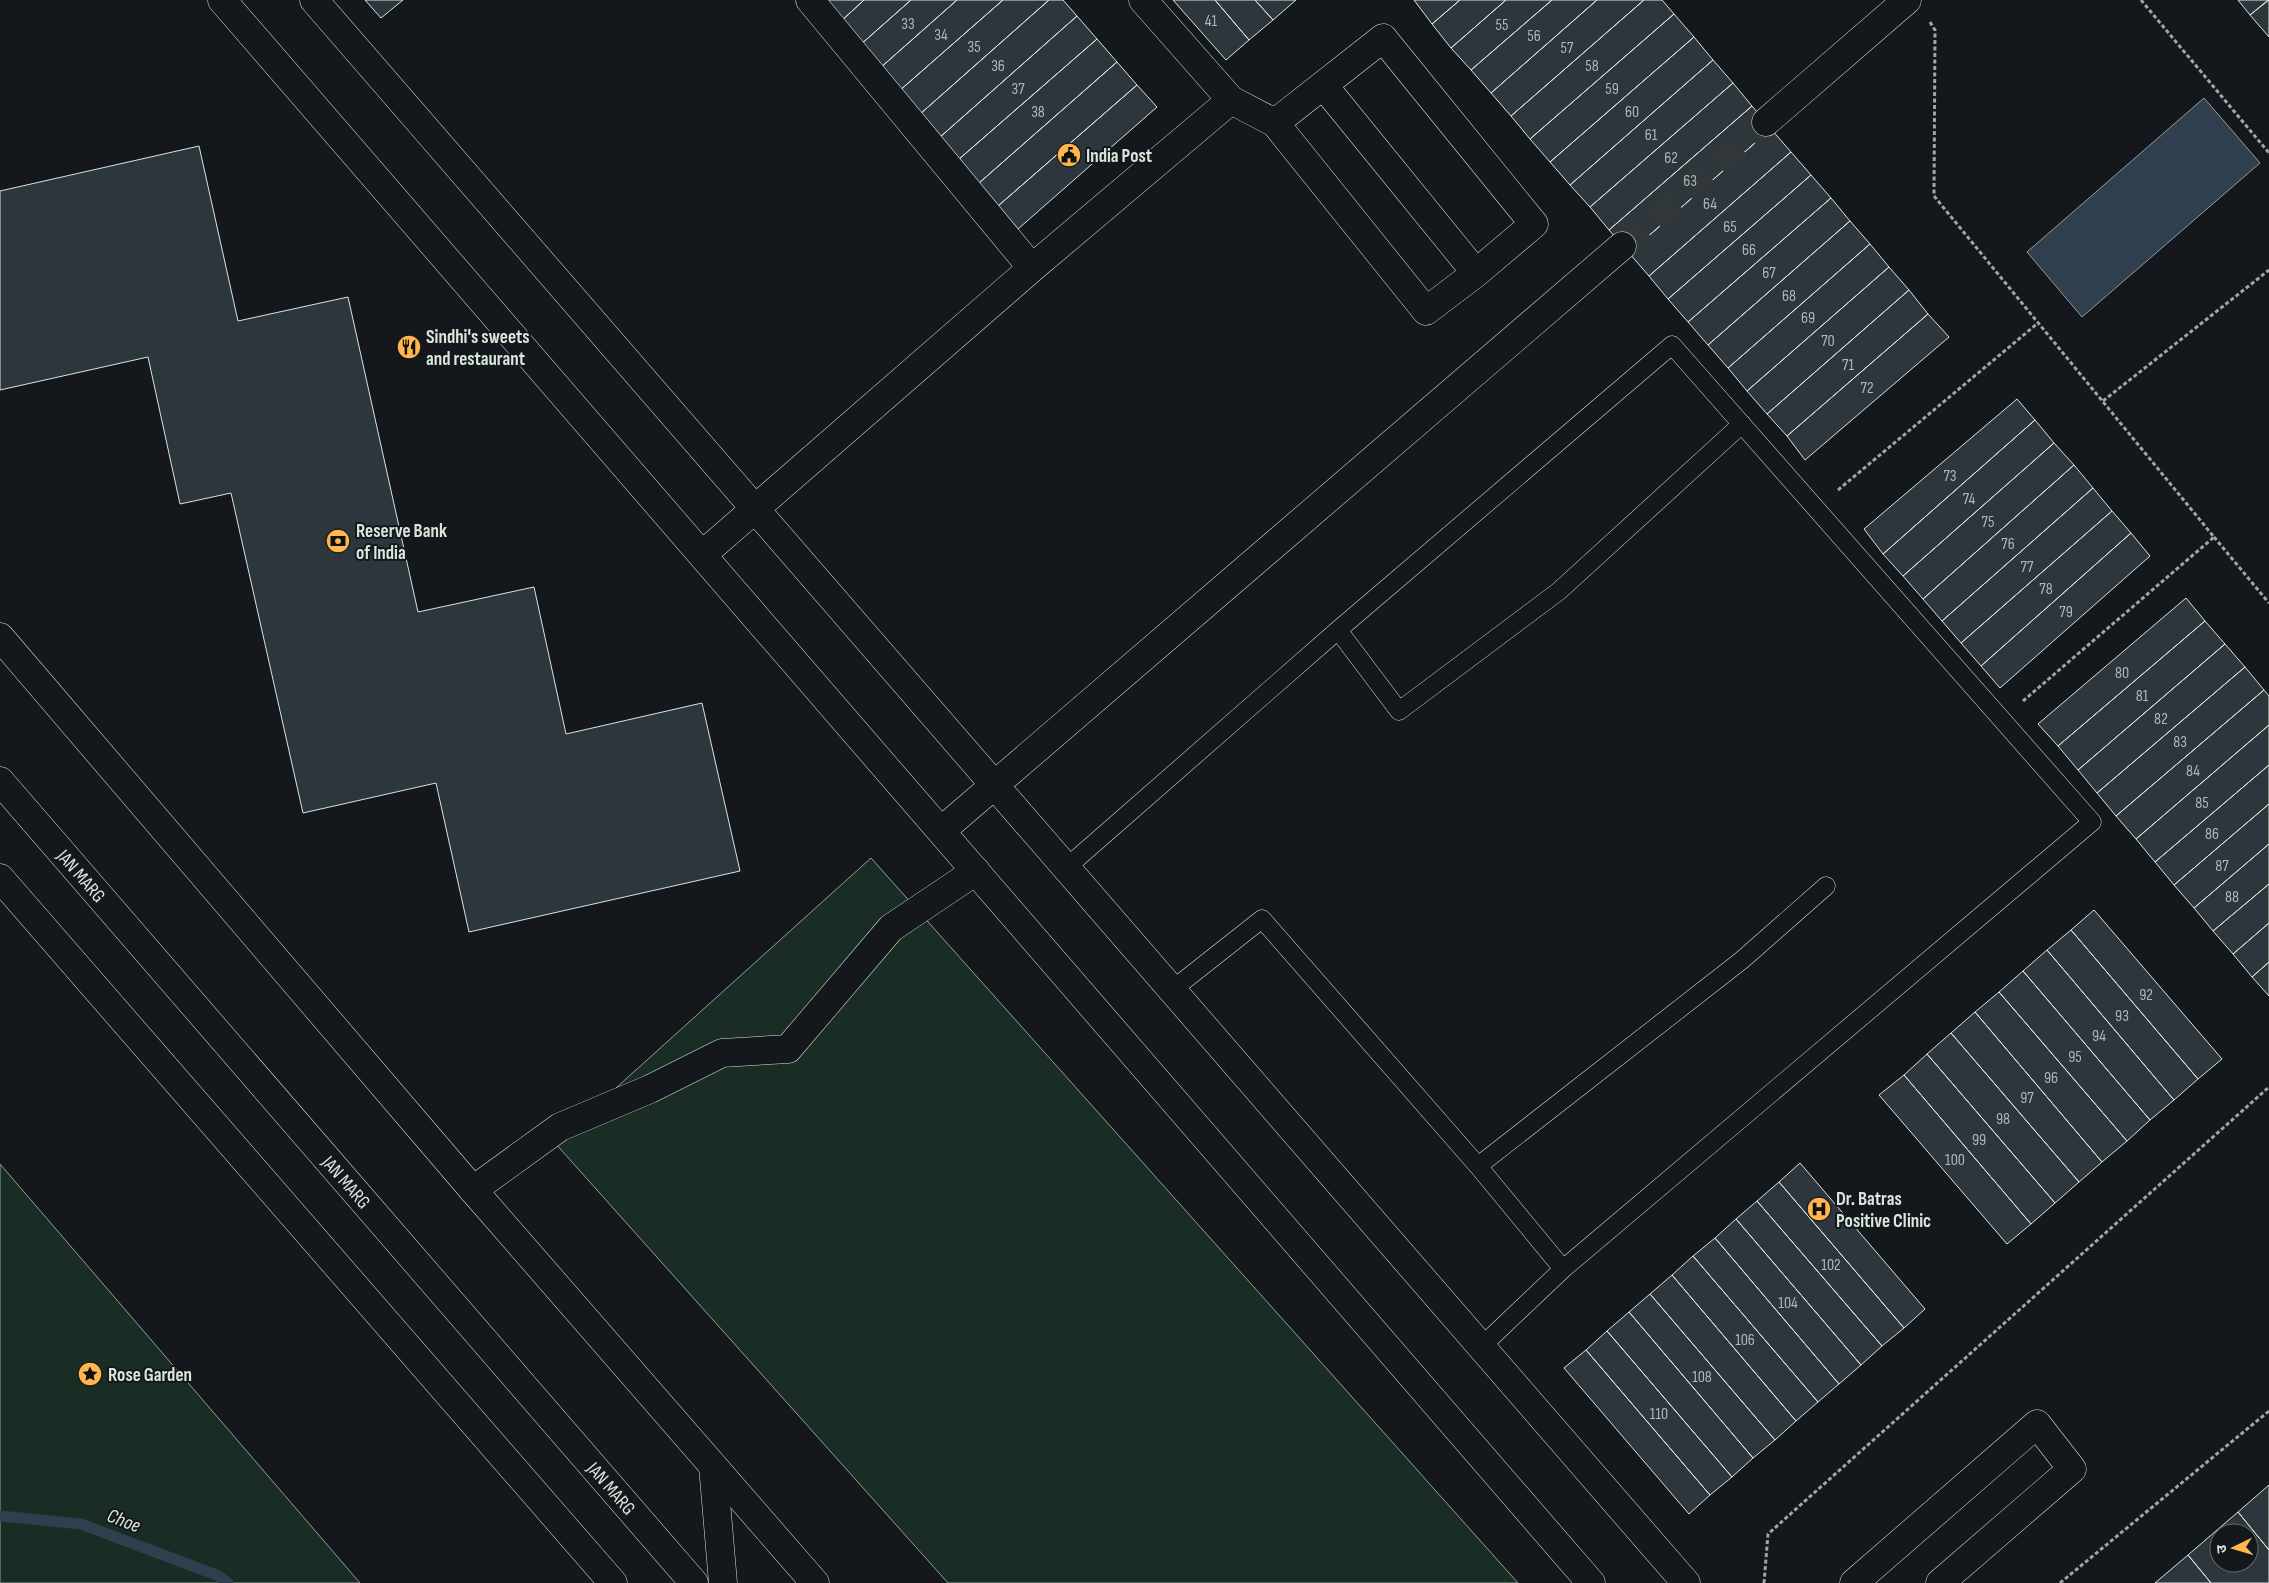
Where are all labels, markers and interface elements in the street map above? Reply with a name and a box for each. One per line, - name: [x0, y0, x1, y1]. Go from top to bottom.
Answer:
- house number: 41: [1205, 12, 1218, 31]
- house number: 33: [901, 15, 915, 34]
- house number: 55: [1496, 16, 1508, 35]
- house number: 34: [934, 26, 948, 45]
- house number: 56: [1527, 27, 1541, 46]
- house number: 35: [967, 38, 981, 57]
- house number: 57: [1561, 39, 1574, 58]
- house number: 36: [991, 57, 1005, 76]
- house number: 58: [1585, 57, 1599, 76]
- house number: 37: [1011, 80, 1025, 99]
- house number: 59: [1605, 80, 1619, 99]
- house number: 38: [1031, 103, 1045, 122]
- house number: 60: [1625, 103, 1639, 122]
- house number: 61: [1645, 126, 1658, 145]
- public building icon: India Post: [1056, 142, 1082, 168]
- place label: India Post: [1086, 145, 1152, 168]
- house number: 62: [1664, 149, 1678, 168]
- house number: 63: [1683, 172, 1697, 191]
- house number: 64: [1703, 195, 1717, 214]
- house number: 65: [1723, 218, 1737, 237]
- house number: 66: [1742, 241, 1756, 260]
- house number: 67: [1762, 264, 1776, 283]
- house number: 68: [1782, 287, 1796, 306]
- house number: 69: [1801, 309, 1815, 328]
- place label: Sindhi's sweets and restaurant: [426, 326, 530, 371]
- house number: 70: [1821, 332, 1835, 351]
- restaurant icon: Sindhi's sweets and restaurant: [396, 334, 422, 360]
- house number: 71: [1842, 356, 1854, 375]
- house number: 72: [1861, 379, 1873, 398]
- house number: 73: [1943, 467, 1957, 486]
- house number: 74: [1963, 490, 1975, 509]
- house number: 75: [1982, 513, 1994, 532]
- place label: Reserve Bank of India: [356, 520, 447, 565]
- bank icon: Reserve Bank of India: [325, 528, 351, 554]
- house number: 76: [2001, 535, 2015, 554]
- house number: 77: [2021, 558, 2034, 577]
- house number: 78: [2039, 580, 2053, 599]
- house number: 79: [2059, 603, 2073, 622]
- house number: 80: [2115, 664, 2129, 683]
- house number: 81: [2136, 687, 2149, 706]
- house number: 82: [2154, 710, 2168, 729]
- house number: 83: [2173, 733, 2187, 752]
- house number: 84: [2186, 762, 2200, 781]
- house number: 85: [2195, 794, 2209, 813]
- house number: 86: [2205, 825, 2219, 844]
- street label: JAN MARG: [51, 845, 110, 908]
- house number: 87: [2215, 857, 2229, 876]
- house number: 88: [2225, 888, 2239, 907]
- house number: 92: [2139, 986, 2153, 1005]
- house number: 93: [2115, 1007, 2129, 1026]
- house number: 94: [2092, 1027, 2106, 1046]
- house number: 95: [2068, 1048, 2082, 1067]
- house number: 96: [2044, 1069, 2058, 1088]
- house number: 97: [2020, 1089, 2034, 1108]
- house number: 98: [1996, 1110, 2010, 1129]
- house number: 99: [1972, 1131, 1986, 1150]
- street label: JAN MARG: [316, 1151, 375, 1214]
- house number: 100: [1945, 1151, 1965, 1170]
- place label: Dr. Batras Positive Clinic: [1836, 1188, 1931, 1233]
- hospital icon: Dr. Batras Positive Clinic: [1806, 1196, 1832, 1222]
- house number: 102: [1821, 1256, 1841, 1275]
- house number: 104: [1778, 1294, 1798, 1313]
- house number: 106: [1735, 1331, 1755, 1350]
- place icon: Rose Garden: [77, 1361, 103, 1387]
- place label: Rose Garden: [108, 1364, 192, 1387]
- house number: 108: [1692, 1368, 1712, 1387]
- house number: 110: [1650, 1405, 1668, 1424]
- street label: JAN MARG: [581, 1457, 640, 1520]
- water label: Choe: [104, 1504, 144, 1538]
- north arrow: [2209, 1523, 2259, 1573]
- text: उ: [2213, 1543, 2230, 1554]

